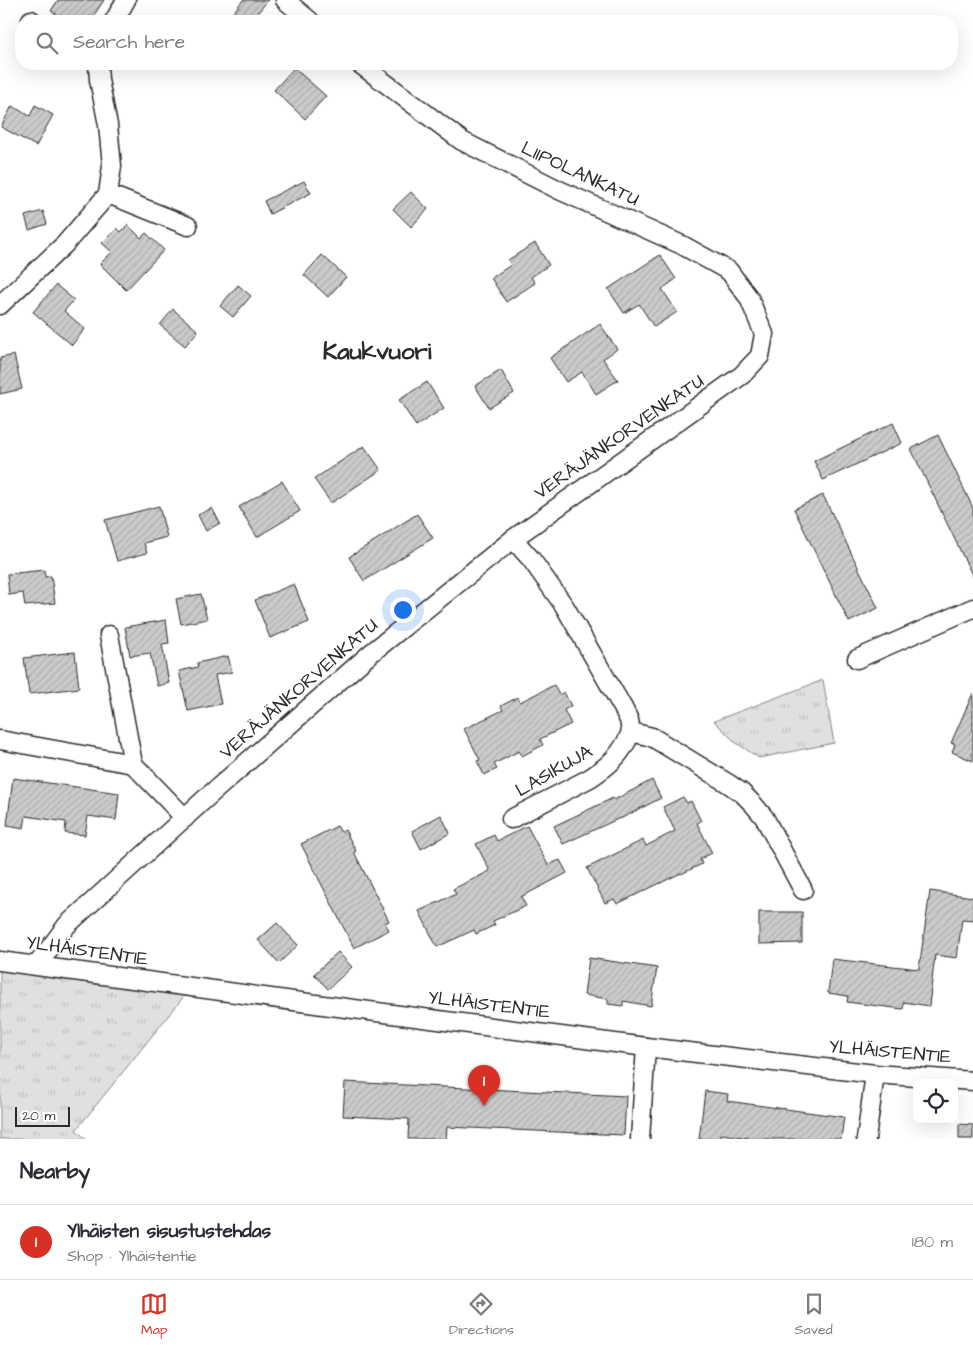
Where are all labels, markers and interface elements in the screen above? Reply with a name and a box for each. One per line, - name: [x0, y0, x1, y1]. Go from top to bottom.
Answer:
- search box: [15, 15, 958, 70]
- icon: search: [33, 29, 61, 57]
- text: Search here: [73, 29, 185, 56]
- street label: LIIPOLANKATU: [517, 135, 643, 213]
- district label: Kaukvuori: [323, 335, 432, 369]
- street label: VERÄJÄNKORVENKATU: [529, 368, 709, 506]
- your location: [390, 597, 416, 623]
- street label: VERÄJÄNKORVENKATU: [214, 613, 384, 765]
- street label: LASIKUJA: [511, 738, 597, 804]
- street label: YLHÄISTENTIE: [24, 929, 150, 973]
- street label: YLHÄISTENTIE: [426, 984, 552, 1026]
- street label: YLHÄISTENTIE: [828, 1033, 952, 1071]
- pin: 1: [468, 1065, 500, 1106]
- map controls: [913, 1079, 958, 1124]
- button: locate: [913, 1079, 958, 1124]
- scale bar: [15, 1104, 70, 1127]
- text: 20 m: [22, 1106, 55, 1126]
- text: Nearby: [20, 1157, 90, 1186]
- text: Ylhäisten sisustustehdas: [67, 1218, 271, 1245]
- text: 1: [35, 1231, 37, 1253]
- text: 180 m: [912, 1231, 953, 1253]
- text: Shop · Ylhäistentie: [67, 1245, 196, 1267]
- tab: Map: [140, 1290, 168, 1340]
- tab: Directions: [449, 1290, 514, 1340]
- tab: Saved: [795, 1290, 833, 1340]

